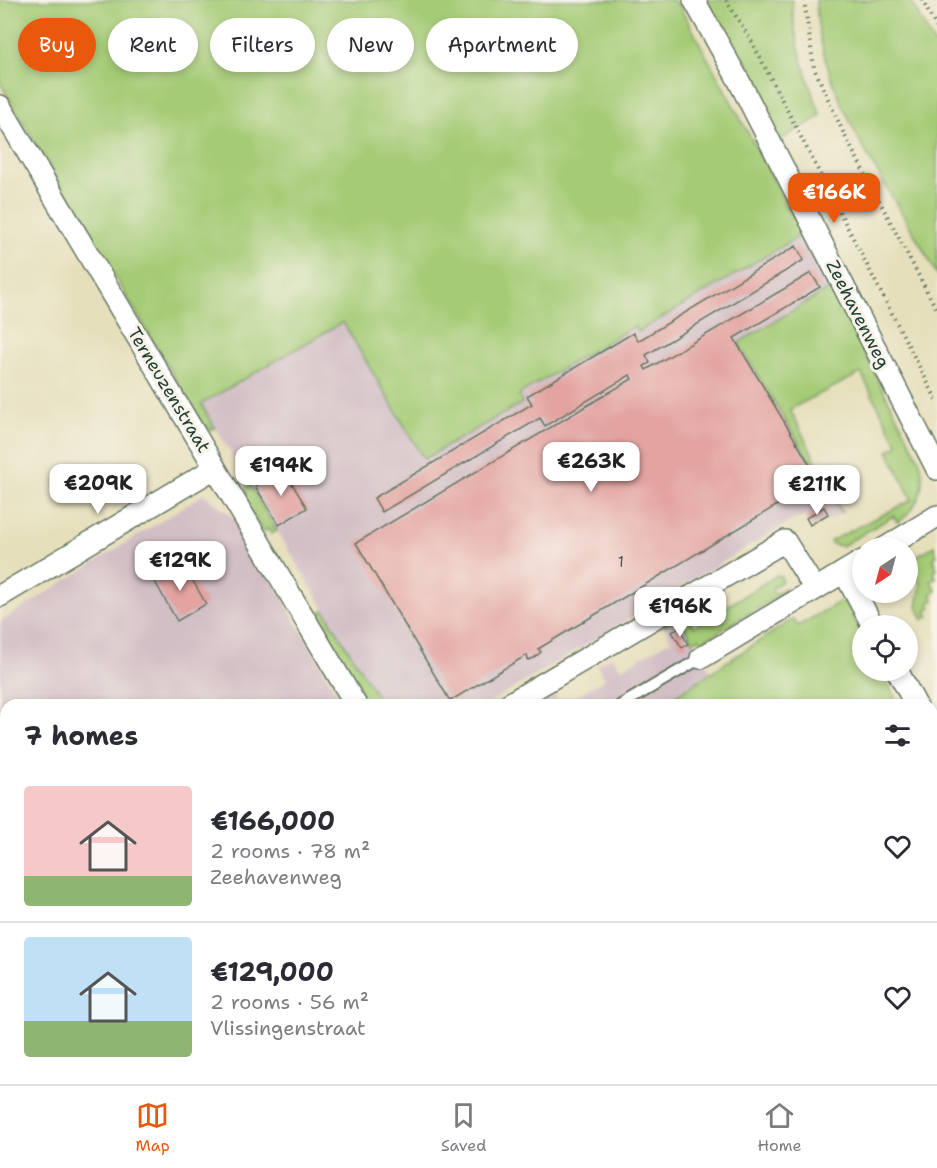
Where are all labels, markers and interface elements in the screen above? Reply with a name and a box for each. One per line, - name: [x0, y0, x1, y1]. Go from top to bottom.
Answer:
- chip: Buy: [18, 18, 96, 72]
- chip: Rent: [108, 18, 198, 72]
- chip: Filters: [210, 18, 315, 72]
- chip: New: [327, 18, 414, 72]
- chip: Apartment: [426, 18, 578, 72]
- pin: €166K: [792, 173, 876, 224]
- text: €166K: [802, 179, 866, 205]
- street label: Zeehavenweg: [820, 256, 896, 372]
- street label: Terneuzenstraat: [122, 323, 216, 457]
- pin: €263K: [549, 442, 633, 493]
- pin: €194K: [239, 446, 323, 497]
- text: €263K: [557, 448, 625, 474]
- text: €194K: [249, 452, 313, 478]
- pin: €209K: [56, 464, 140, 515]
- pin: €211K: [775, 465, 859, 516]
- text: €209K: [63, 470, 133, 496]
- text: €211K: [788, 471, 846, 497]
- north arrow: [852, 537, 918, 603]
- map controls: [852, 537, 918, 681]
- pin: €129K: [138, 541, 222, 592]
- text: €129K: [149, 547, 211, 573]
- house number: 1: [618, 552, 624, 572]
- pin: €196K: [638, 587, 722, 638]
- text: €196K: [648, 593, 712, 619]
- button: locate: [852, 615, 918, 681]
- text: 7 homes: [24, 718, 138, 753]
- icon: filters: [881, 719, 914, 752]
- text: €166,000: [210, 803, 335, 838]
- icon: home: [72, 810, 144, 882]
- icon: heart: [881, 830, 914, 863]
- text: 2 rooms · 78 m²: [210, 838, 370, 864]
- text: Zeehavenweg: [210, 864, 342, 890]
- text: €129,000: [210, 954, 334, 989]
- icon: home: [72, 961, 144, 1033]
- icon: heart: [881, 981, 914, 1014]
- text: 2 rooms · 56 m²: [210, 989, 369, 1015]
- text: Vlissingenstraat: [210, 1015, 366, 1041]
- tab: Map: [136, 1099, 170, 1156]
- tab: Saved: [441, 1099, 486, 1156]
- tab: Home: [757, 1099, 801, 1156]

